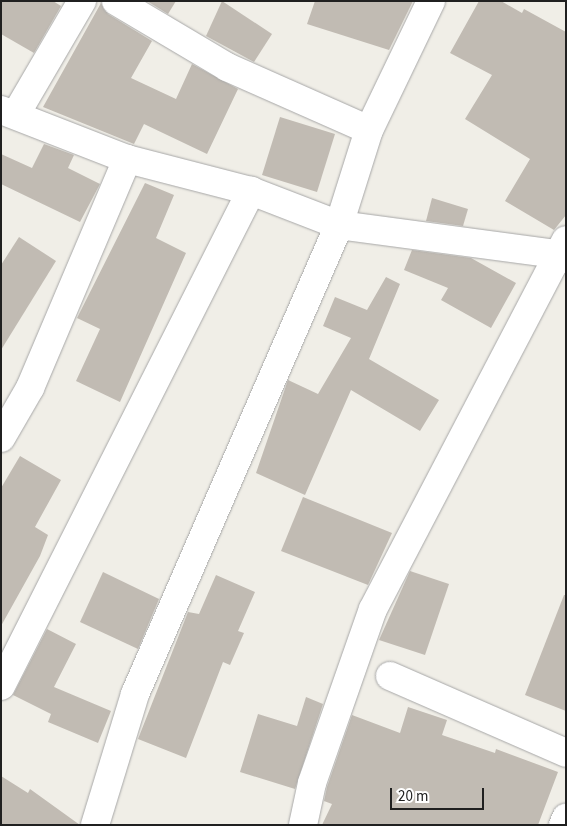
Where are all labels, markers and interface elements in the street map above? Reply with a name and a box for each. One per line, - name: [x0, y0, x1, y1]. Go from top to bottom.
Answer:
- scale bar: [392, 778, 486, 810]
- text: 20 m: [398, 786, 428, 807]

